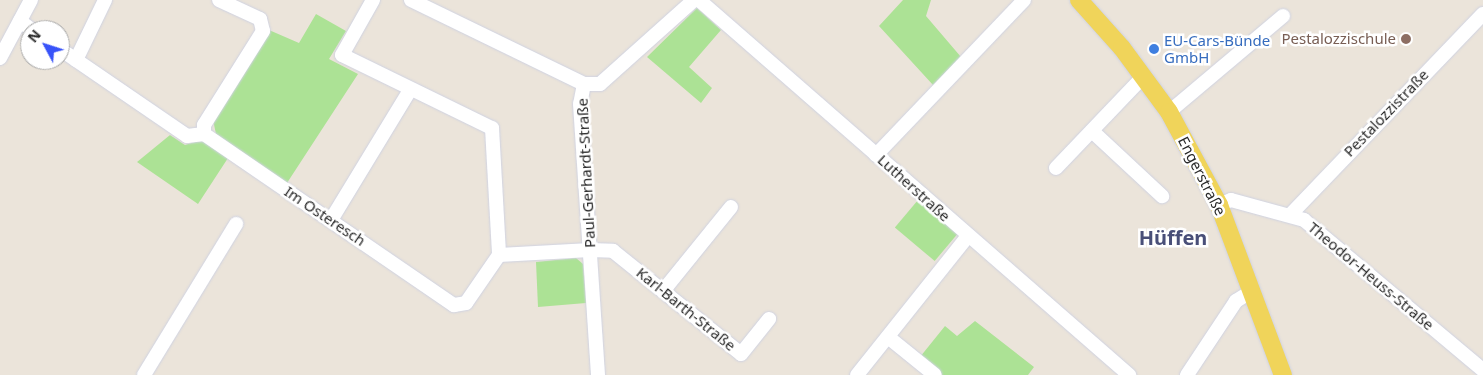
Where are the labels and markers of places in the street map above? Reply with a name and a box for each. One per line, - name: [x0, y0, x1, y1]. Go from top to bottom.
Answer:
- place label: Pestalozzischule: [1281, 30, 1396, 48]
- place label: EU-Cars-Bünde GmbH: [1164, 31, 1270, 66]
- marker: Pestalozzischule: [1400, 33, 1412, 45]
- marker: EU-Cars-Bünde GmbH: [1148, 43, 1160, 55]

